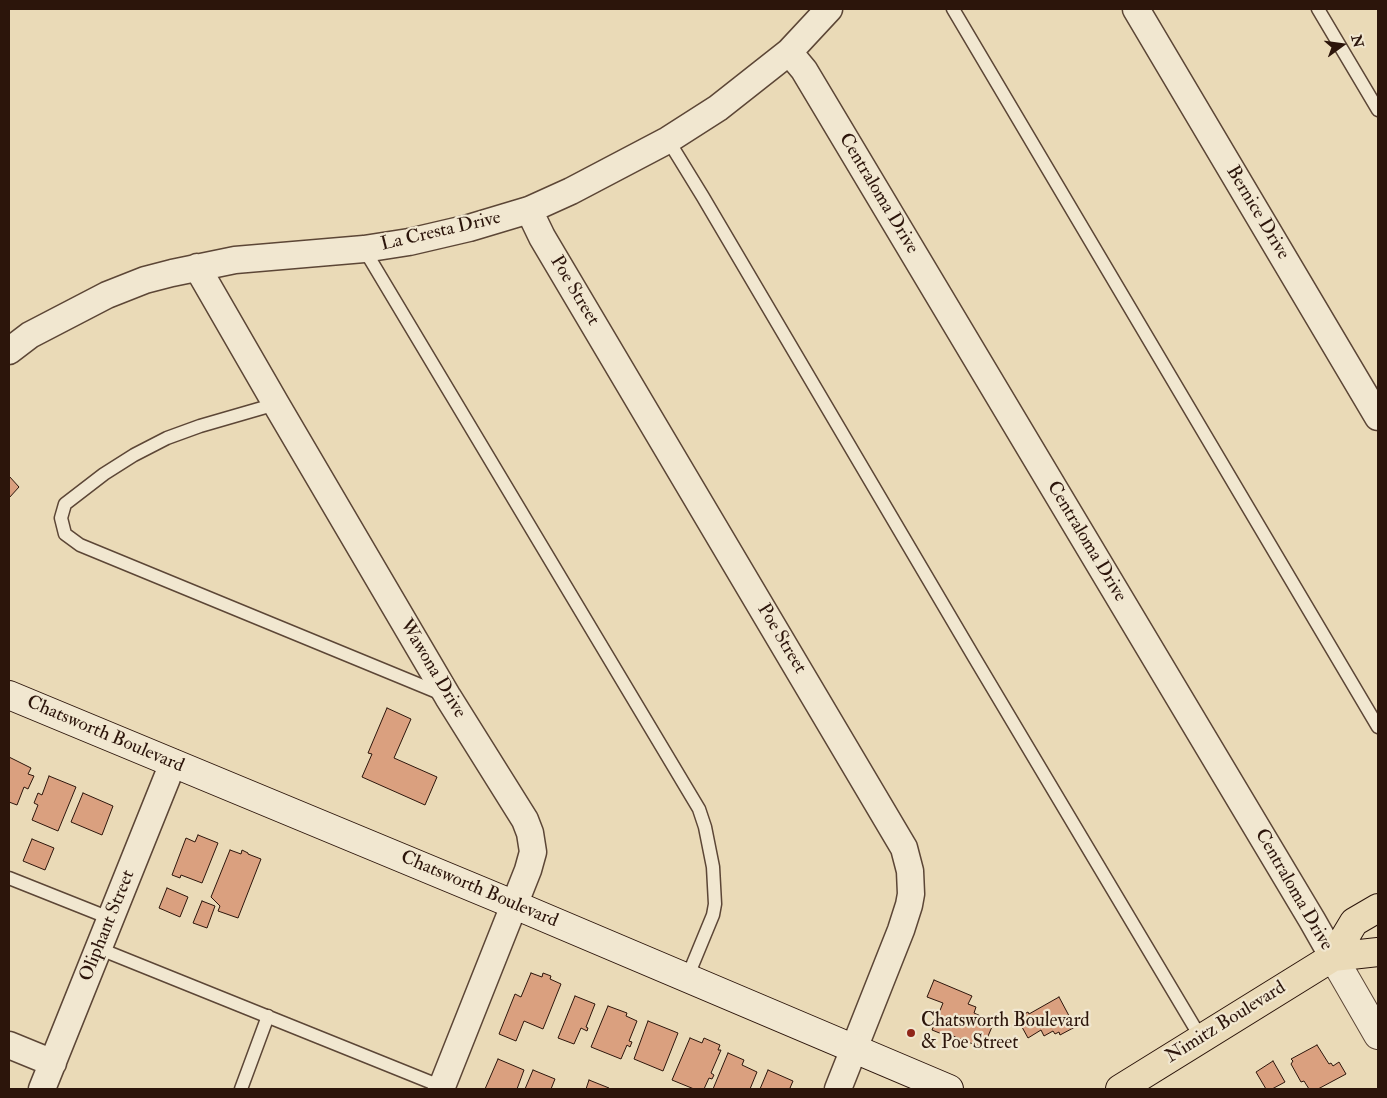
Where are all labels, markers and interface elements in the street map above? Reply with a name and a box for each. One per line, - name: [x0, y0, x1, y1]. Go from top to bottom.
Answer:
- north arrow: [1317, 20, 1367, 70]
- text: N: [1347, 33, 1367, 49]
- street label: Centraloma Drive: [833, 130, 923, 258]
- street label: Bernice Drive: [1220, 162, 1294, 264]
- street label: La Cresta Drive: [379, 207, 503, 257]
- street label: Poe Street: [544, 252, 604, 330]
- street label: Centraloma Drive: [1041, 478, 1131, 606]
- street label: Poe Street: [751, 600, 811, 678]
- street label: Wawona Drive: [394, 615, 470, 723]
- street label: Chatsworth Boulevard: [23, 692, 187, 778]
- street label: Centraloma Drive: [1249, 825, 1337, 955]
- street label: Chatsworth Boulevard: [397, 847, 561, 933]
- street label: Oliphant Street: [75, 867, 141, 985]
- street label: Nimitz Boulevard: [1162, 977, 1290, 1069]
- place label: Chatsworth Boulevard & Poe Street: [921, 1011, 1090, 1055]
- marker: Chatsworth Boulevard & Poe Street: [905, 1027, 917, 1039]

